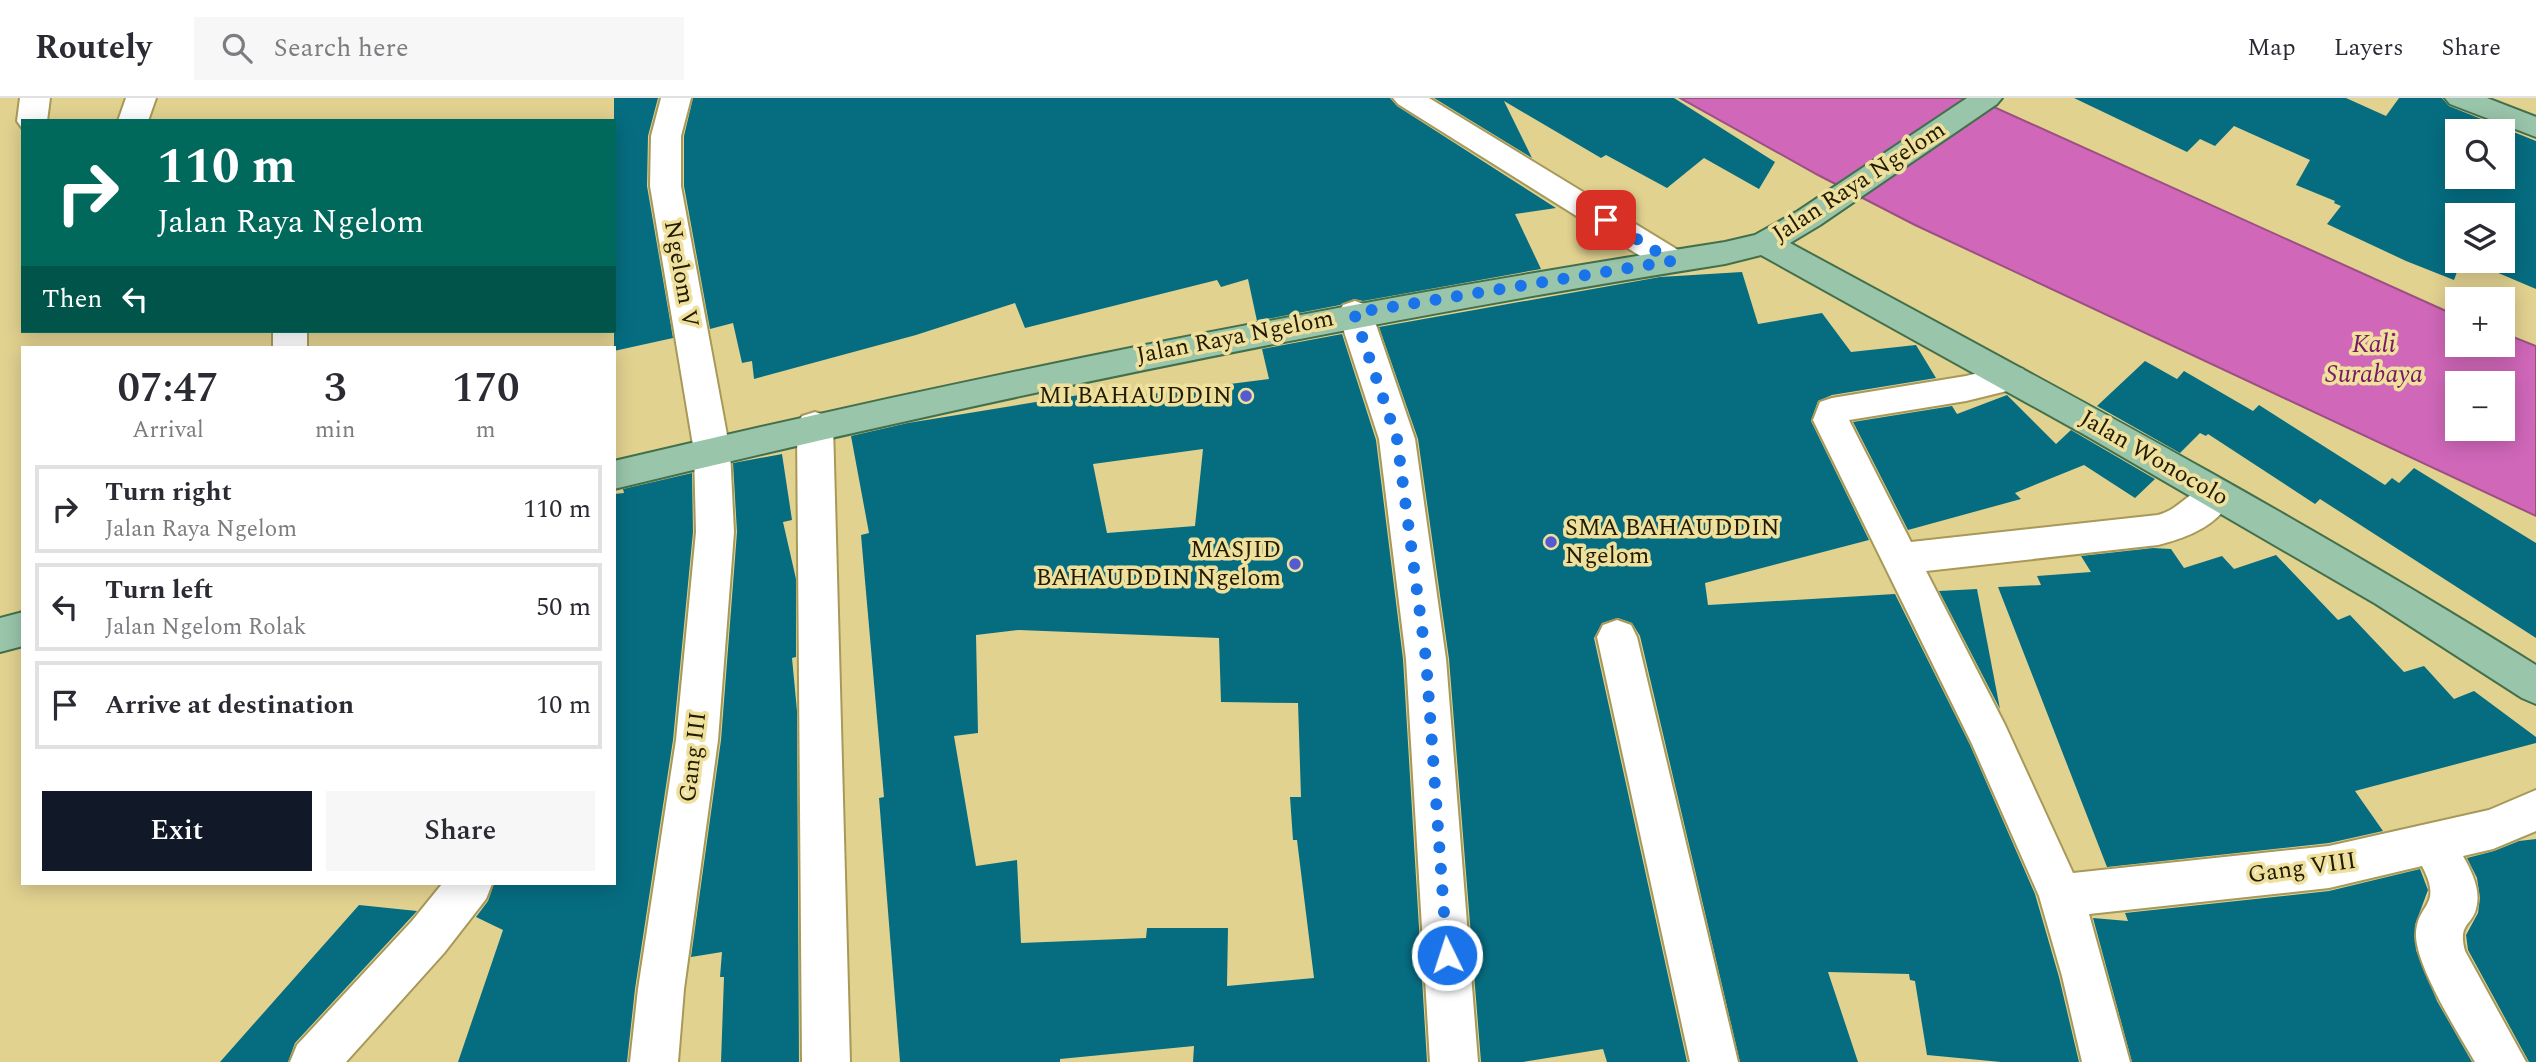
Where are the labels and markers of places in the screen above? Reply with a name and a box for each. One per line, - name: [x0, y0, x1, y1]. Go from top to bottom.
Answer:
- pin: [1576, 190, 1636, 250]
- place label: MI BAHAUDDIN: [1039, 378, 1232, 414]
- marker: MI BAHAUDDIN: [1238, 388, 1254, 404]
- place label: SMA BAHAUDDIN Ngelom: [1565, 510, 1780, 574]
- place label: MASJID BAHAUDDIN Ngelom: [1036, 532, 1281, 596]
- marker: SMA BAHAUDDIN Ngelom: [1543, 534, 1559, 550]
- marker: MASJID BAHAUDDIN Ngelom: [1287, 556, 1303, 572]

